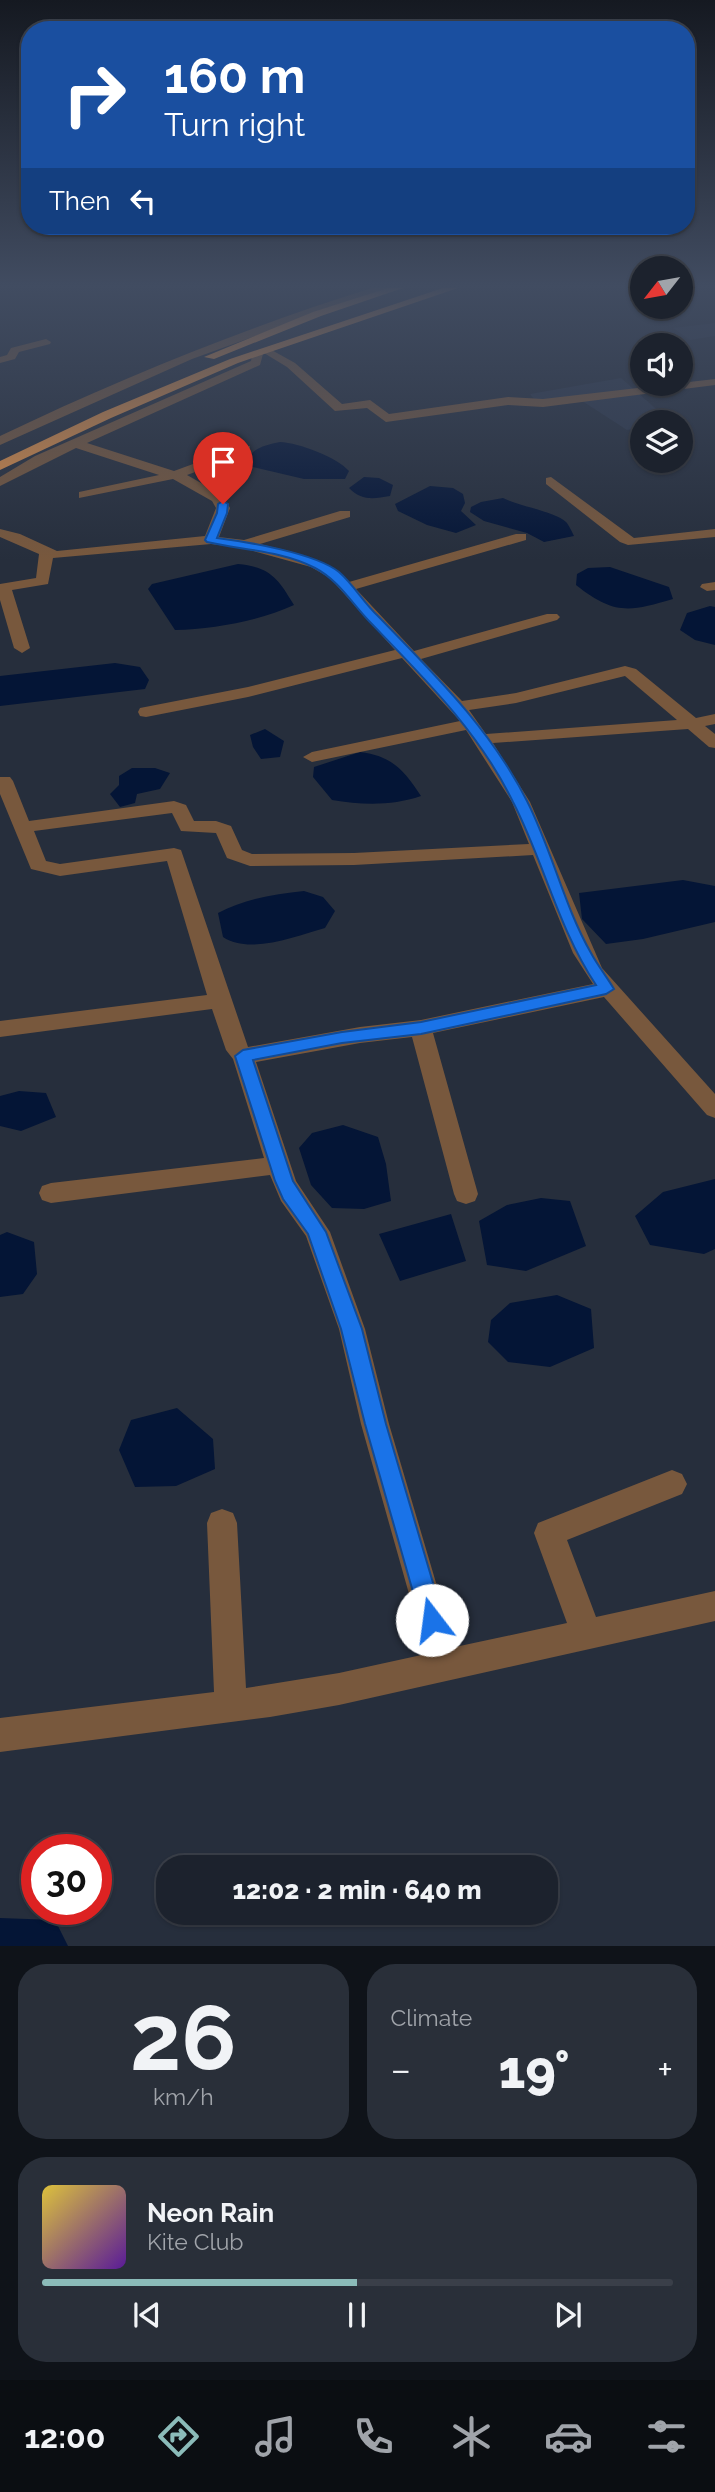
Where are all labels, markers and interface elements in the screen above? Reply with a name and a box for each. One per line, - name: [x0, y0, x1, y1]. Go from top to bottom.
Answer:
- text: 160 m: [164, 47, 305, 104]
- icon: right: [49, 49, 140, 140]
- text: Turn right: [164, 106, 305, 143]
- icon: left: [124, 182, 162, 220]
- text: Then: [49, 186, 110, 216]
- north arrow: [630, 256, 693, 318]
- map controls: [630, 256, 693, 473]
- button: sound: [630, 333, 693, 396]
- button: layers: [630, 410, 693, 473]
- pin: [193, 432, 253, 504]
- icon: arrive: [204, 443, 242, 481]
- position arrow: [395, 1583, 469, 1657]
- speed limit sign: 30: [21, 1834, 112, 1925]
- text: 12:02 · 2 min · 640 m: [233, 1875, 481, 1905]
- text: 26: [130, 1984, 237, 2091]
- text: Climate: [391, 2004, 472, 2031]
- text: 19°: [498, 2039, 570, 2100]
- text: −: [391, 2047, 411, 2092]
- text: +: [657, 2047, 673, 2092]
- text: km/h: [153, 2083, 214, 2110]
- text: Neon Rain: [147, 2198, 274, 2228]
- text: Kite Club: [147, 2228, 244, 2255]
- icon: previous: [128, 2296, 166, 2334]
- icon: pause: [338, 2296, 376, 2334]
- icon: next: [549, 2296, 587, 2334]
- icon: directions: [154, 2412, 203, 2461]
- icon: music: [251, 2412, 300, 2461]
- icon: phone: [349, 2412, 398, 2461]
- icon: climate: [447, 2412, 496, 2461]
- icon: car: [544, 2412, 593, 2461]
- icon: filters: [642, 2412, 691, 2461]
- text: 12:00: [24, 2418, 105, 2455]

